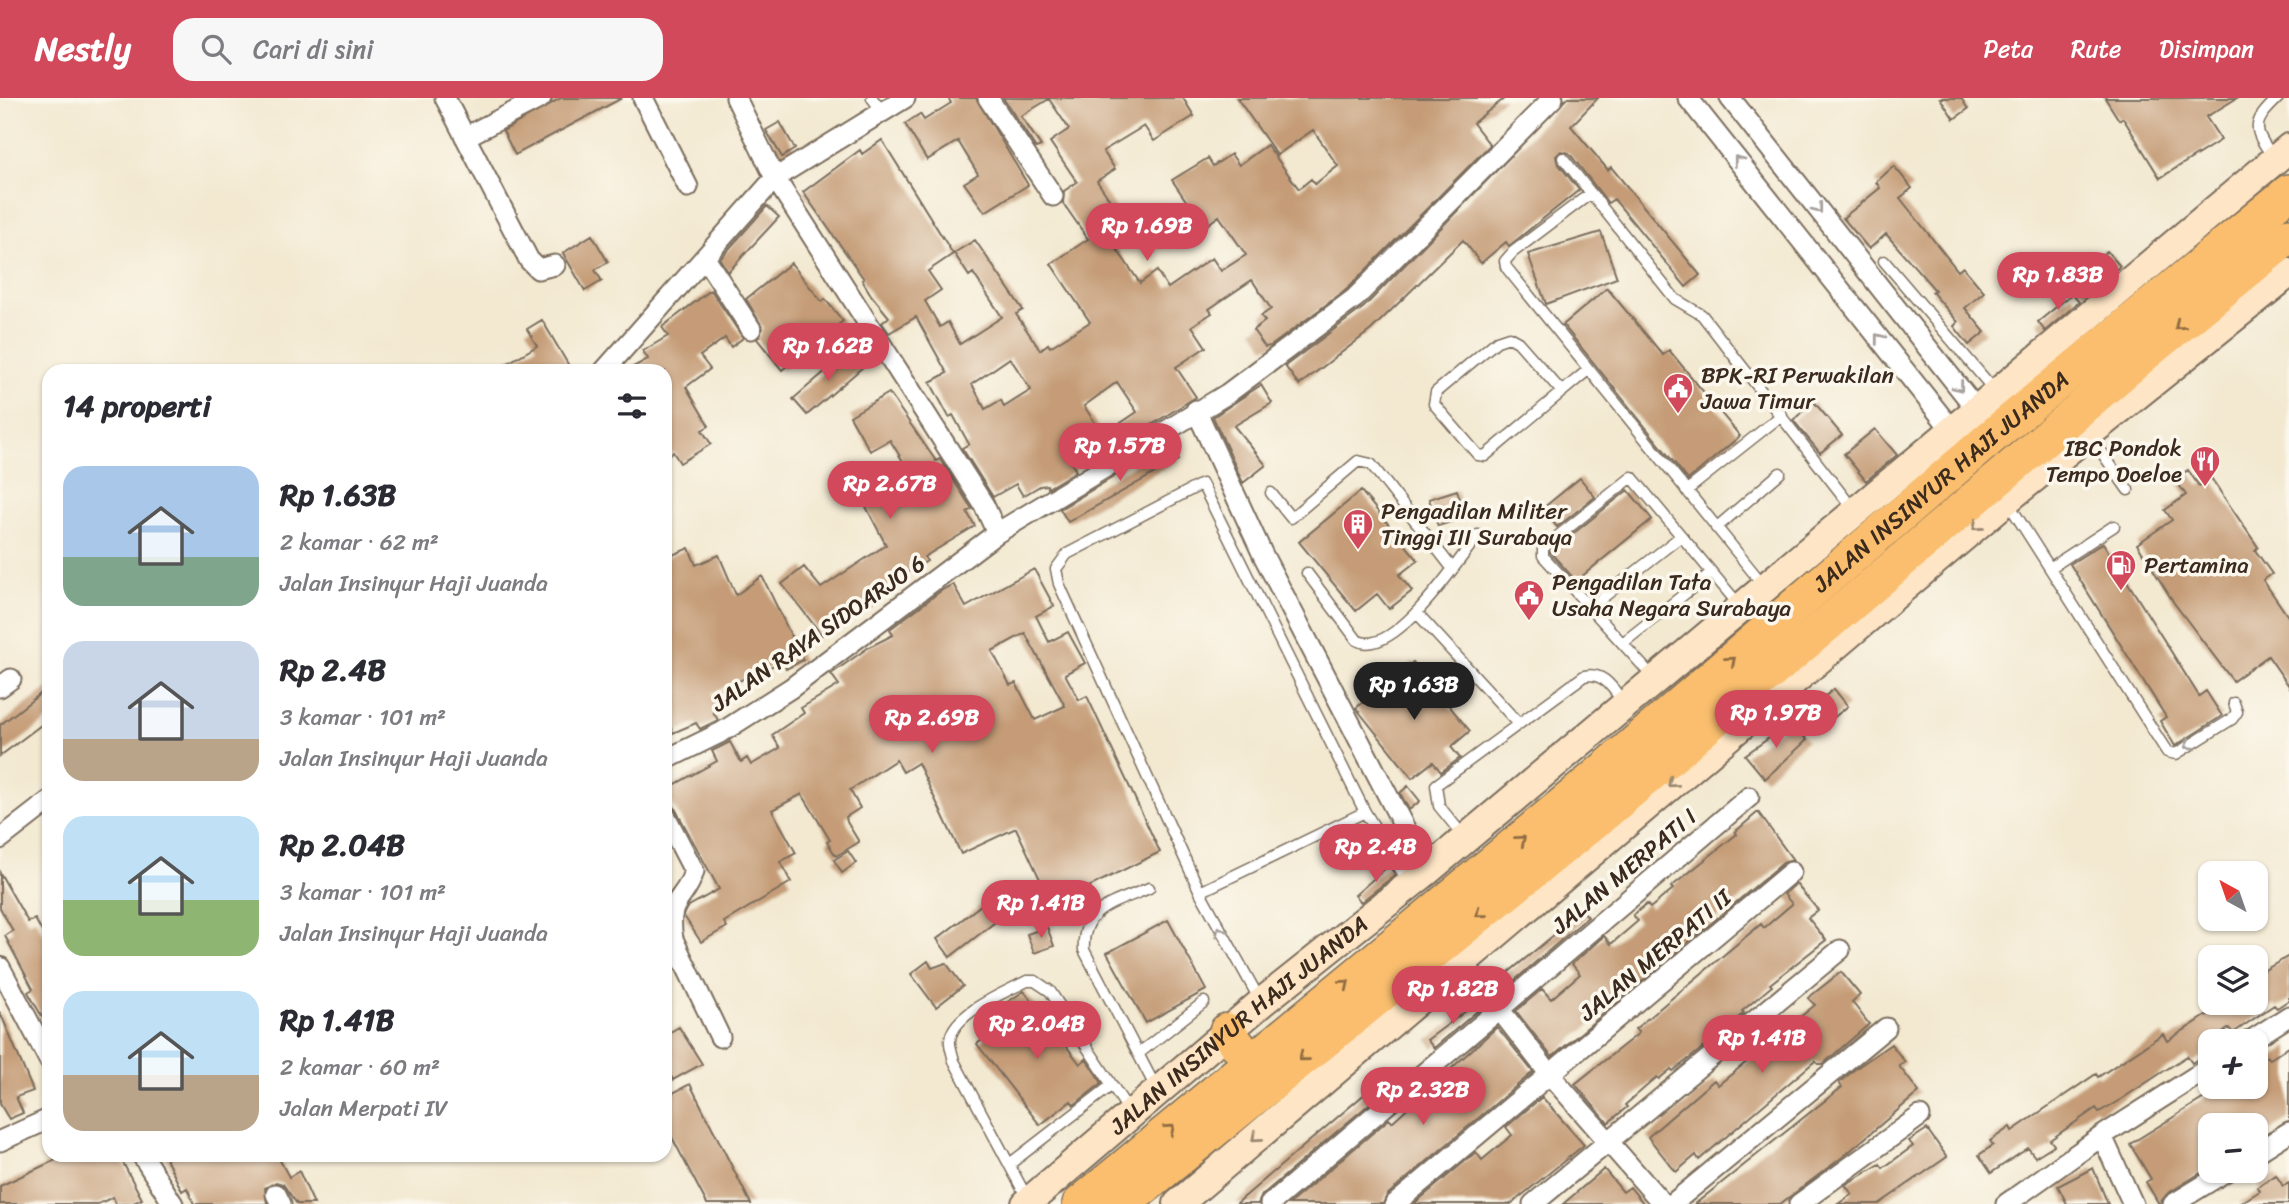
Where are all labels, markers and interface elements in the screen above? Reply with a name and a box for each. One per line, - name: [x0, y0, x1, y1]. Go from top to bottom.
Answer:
- search box: [173, 18, 663, 81]
- text: Nestly: [35, 20, 131, 78]
- text: Cari di sini: [253, 26, 374, 72]
- text: Peta: [1984, 28, 2033, 70]
- text: Rute: [2071, 28, 2121, 70]
- text: Disimpan: [2159, 28, 2254, 70]
- icon: search: [197, 30, 235, 68]
- one-way arrow: [1733, 156, 1746, 168]
- one-way arrow: [1809, 202, 1822, 214]
- pin: Rp 1.69B: [1075, 204, 1219, 263]
- text: Rp 1.69B: [1102, 205, 1192, 246]
- pin: Rp 1.83B: [1986, 252, 2130, 312]
- text: Rp 1.83B: [2013, 254, 2103, 295]
- one-way arrow: [2175, 317, 2187, 330]
- pin: Rp 1.62B: [756, 324, 900, 383]
- text: Rp 1.62B: [783, 325, 873, 366]
- one-way arrow: [1874, 334, 1887, 346]
- place label: BPK-RI Perwakilan Jawa Timur: [1700, 355, 1894, 422]
- street label: JALAN INSINYUR HAJI JUANDA: [1803, 360, 2079, 604]
- public building icon: BPK-RI Perwakilan Jawa Timur: [1661, 371, 1695, 415]
- text: 14 properti: [63, 379, 211, 433]
- one-way arrow: [1951, 380, 1964, 392]
- icon: filters: [613, 387, 651, 425]
- pin: Rp 1.57B: [1048, 424, 1192, 483]
- text: Rp 1.57B: [1075, 425, 1165, 466]
- place label: IBC Pondok Tempo Doeloe: [2046, 428, 2182, 495]
- restaurant icon: IBC Pondok Tempo Doeloe: [2188, 444, 2222, 488]
- pin: Rp 2.67B: [818, 462, 962, 521]
- text: Rp 2.67B: [843, 463, 937, 504]
- text: Rp 1.63B: [280, 468, 396, 522]
- place label: Pengadilan Militer Tinggi III Surabaya: [1381, 491, 1572, 558]
- icon: home: [119, 494, 203, 578]
- building icon: Pengadilan Militer Tinggi III Surabaya: [1341, 507, 1375, 551]
- one-way arrow: [1972, 518, 1985, 530]
- text: 2 kamar · 62 m²: [280, 522, 439, 563]
- street label: JALAN RAYA SIDOARJO 6: [702, 544, 934, 724]
- place label: Pertamina: [2144, 545, 2249, 586]
- fuel station icon: Pertamina: [2104, 548, 2138, 592]
- place label: Pengadilan Tata Usaha Negara Surabaya: [1552, 562, 1792, 629]
- text: Jalan Insinyur Haji Juanda: [280, 563, 548, 604]
- public building icon: Pengadilan Tata Usaha Negara Surabaya: [1512, 578, 1546, 622]
- text: Rp 2.4B: [280, 643, 386, 697]
- one-way arrow: [1724, 656, 1736, 669]
- pin: Rp 1.63B: [1342, 662, 1486, 722]
- text: Rp 1.63B: [1369, 664, 1459, 705]
- icon: home: [119, 669, 203, 753]
- pin: Rp 1.97B: [1704, 690, 1848, 750]
- text: Rp 1.97B: [1731, 692, 1821, 733]
- pin: Rp 2.69B: [860, 696, 1004, 755]
- text: 3 kamar · 101 m²: [280, 697, 446, 738]
- text: Rp 2.69B: [885, 697, 979, 738]
- one-way arrow: [2184, 737, 2197, 750]
- text: Jalan Insinyur Haji Juanda: [280, 738, 548, 779]
- one-way arrow: [1668, 775, 1681, 787]
- street label: JALAN MERPATI I: [1541, 798, 1707, 946]
- text: Rp 2.04B: [280, 818, 405, 872]
- pin: Rp 2.4B: [1311, 824, 1441, 884]
- text: Rp 2.4B: [1335, 826, 1417, 867]
- one-way arrow: [1513, 835, 1525, 848]
- icon: home: [119, 844, 203, 928]
- north arrow: [2198, 861, 2268, 931]
- map controls: [2198, 861, 2268, 1183]
- text: 3 kamar · 101 m²: [280, 872, 446, 913]
- street label: JALAN MERPATI II: [1569, 878, 1742, 1033]
- pin: Rp 1.41B: [969, 880, 1113, 940]
- text: Rp 1.41B: [997, 882, 1085, 923]
- street label: JALAN INSINYUR HAJI JUANDA: [1099, 905, 1378, 1146]
- one-way arrow: [1475, 905, 1488, 918]
- text: Jalan Insinyur Haji Juanda: [280, 913, 548, 954]
- one-way arrow: [1215, 926, 1229, 938]
- button: layers: [2198, 945, 2268, 1015]
- pin: Rp 1.82B: [1381, 967, 1525, 1026]
- text: Rp 1.82B: [1408, 968, 1498, 1009]
- one-way arrow: [1338, 980, 1350, 993]
- text: Rp 1.41B: [280, 993, 394, 1047]
- pin: Rp 2.04B: [965, 1002, 1109, 1061]
- text: Rp 2.04B: [989, 1003, 1085, 1044]
- pin: Rp 1.41B: [1690, 1016, 1834, 1075]
- text: Rp 1.41B: [1718, 1017, 1806, 1058]
- icon: home: [119, 1019, 203, 1103]
- button: +: [2198, 1029, 2268, 1099]
- text: 2 kamar · 60 m²: [280, 1047, 440, 1088]
- one-way arrow: [1299, 1048, 1311, 1061]
- pin: Rp 2.32B: [1351, 1068, 1495, 1127]
- text: Rp 2.32B: [1377, 1069, 1469, 1110]
- text: Jalan Merpati IV: [280, 1088, 448, 1129]
- button: −: [2198, 1113, 2268, 1183]
- one-way arrow: [1162, 1125, 1175, 1138]
- one-way arrow: [1252, 1129, 1265, 1141]

